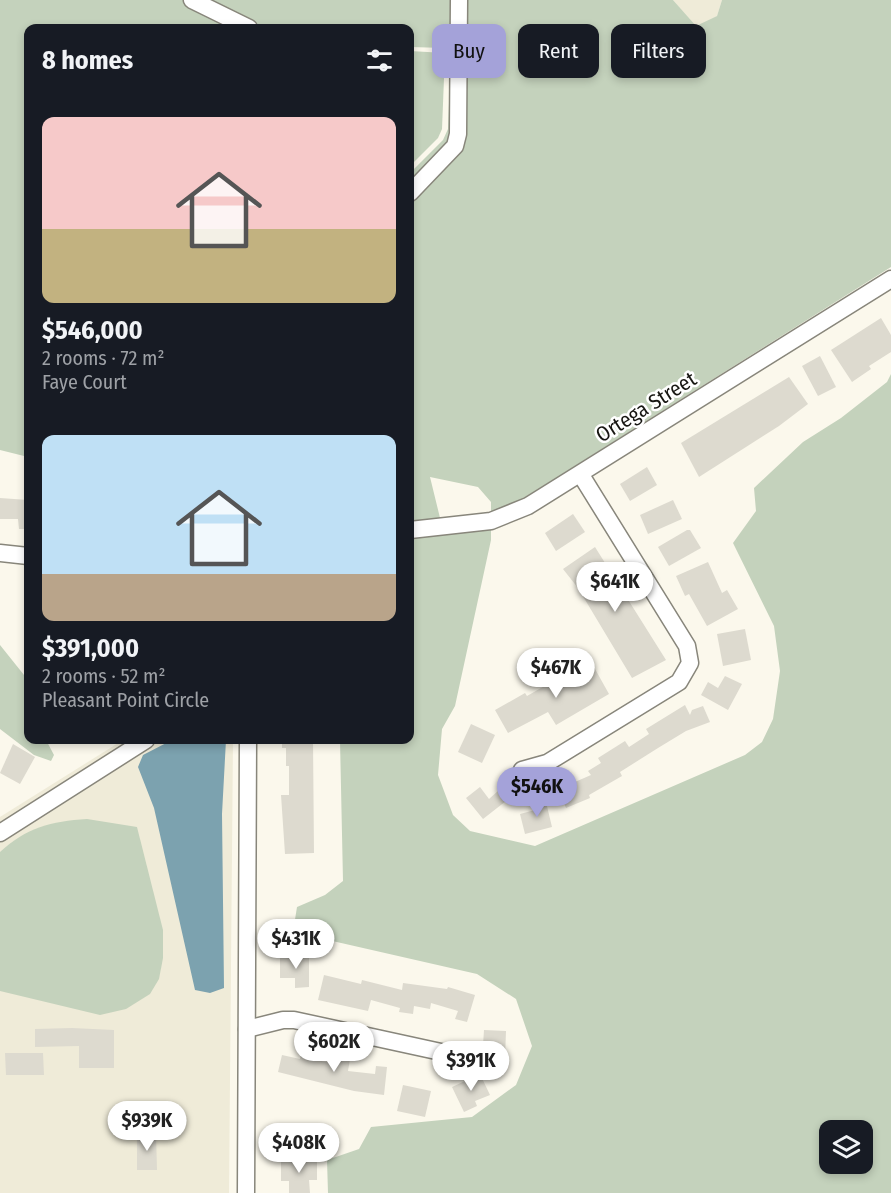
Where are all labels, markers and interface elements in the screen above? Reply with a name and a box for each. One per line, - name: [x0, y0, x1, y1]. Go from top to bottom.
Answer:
- chip: Buy: [432, 24, 506, 78]
- chip: Rent: [518, 24, 599, 78]
- chip: Filters: [611, 24, 706, 78]
- icon: filters: [363, 44, 396, 77]
- text: 8 homes: [42, 45, 133, 76]
- icon: home: [165, 156, 273, 264]
- text: $546,000: [42, 315, 143, 346]
- text: 2 rooms · 72 m²: [42, 346, 164, 370]
- street label: Ortega Street: [591, 366, 701, 448]
- text: Faye Court: [42, 370, 127, 394]
- icon: home: [165, 474, 273, 582]
- pin: $641K: [573, 562, 657, 613]
- text: $641K: [590, 569, 640, 593]
- text: $391,000: [42, 633, 139, 664]
- pin: $467K: [514, 648, 598, 699]
- text: $467K: [531, 655, 581, 679]
- text: 2 rooms · 52 m²: [42, 664, 166, 688]
- text: Pleasant Point Circle: [42, 688, 209, 712]
- pin: $546K: [495, 767, 579, 818]
- text: $546K: [511, 774, 563, 798]
- pin: $431K: [254, 919, 338, 970]
- text: $431K: [271, 926, 321, 950]
- pin: $602K: [292, 1022, 376, 1073]
- text: $602K: [308, 1029, 360, 1053]
- pin: $391K: [429, 1041, 513, 1092]
- text: $391K: [446, 1048, 496, 1072]
- pin: $939K: [105, 1101, 189, 1152]
- text: $939K: [122, 1108, 172, 1132]
- map controls: [819, 1120, 873, 1174]
- button: layers: [819, 1120, 873, 1174]
- pin: $408K: [257, 1123, 341, 1174]
- text: $408K: [272, 1130, 326, 1154]

